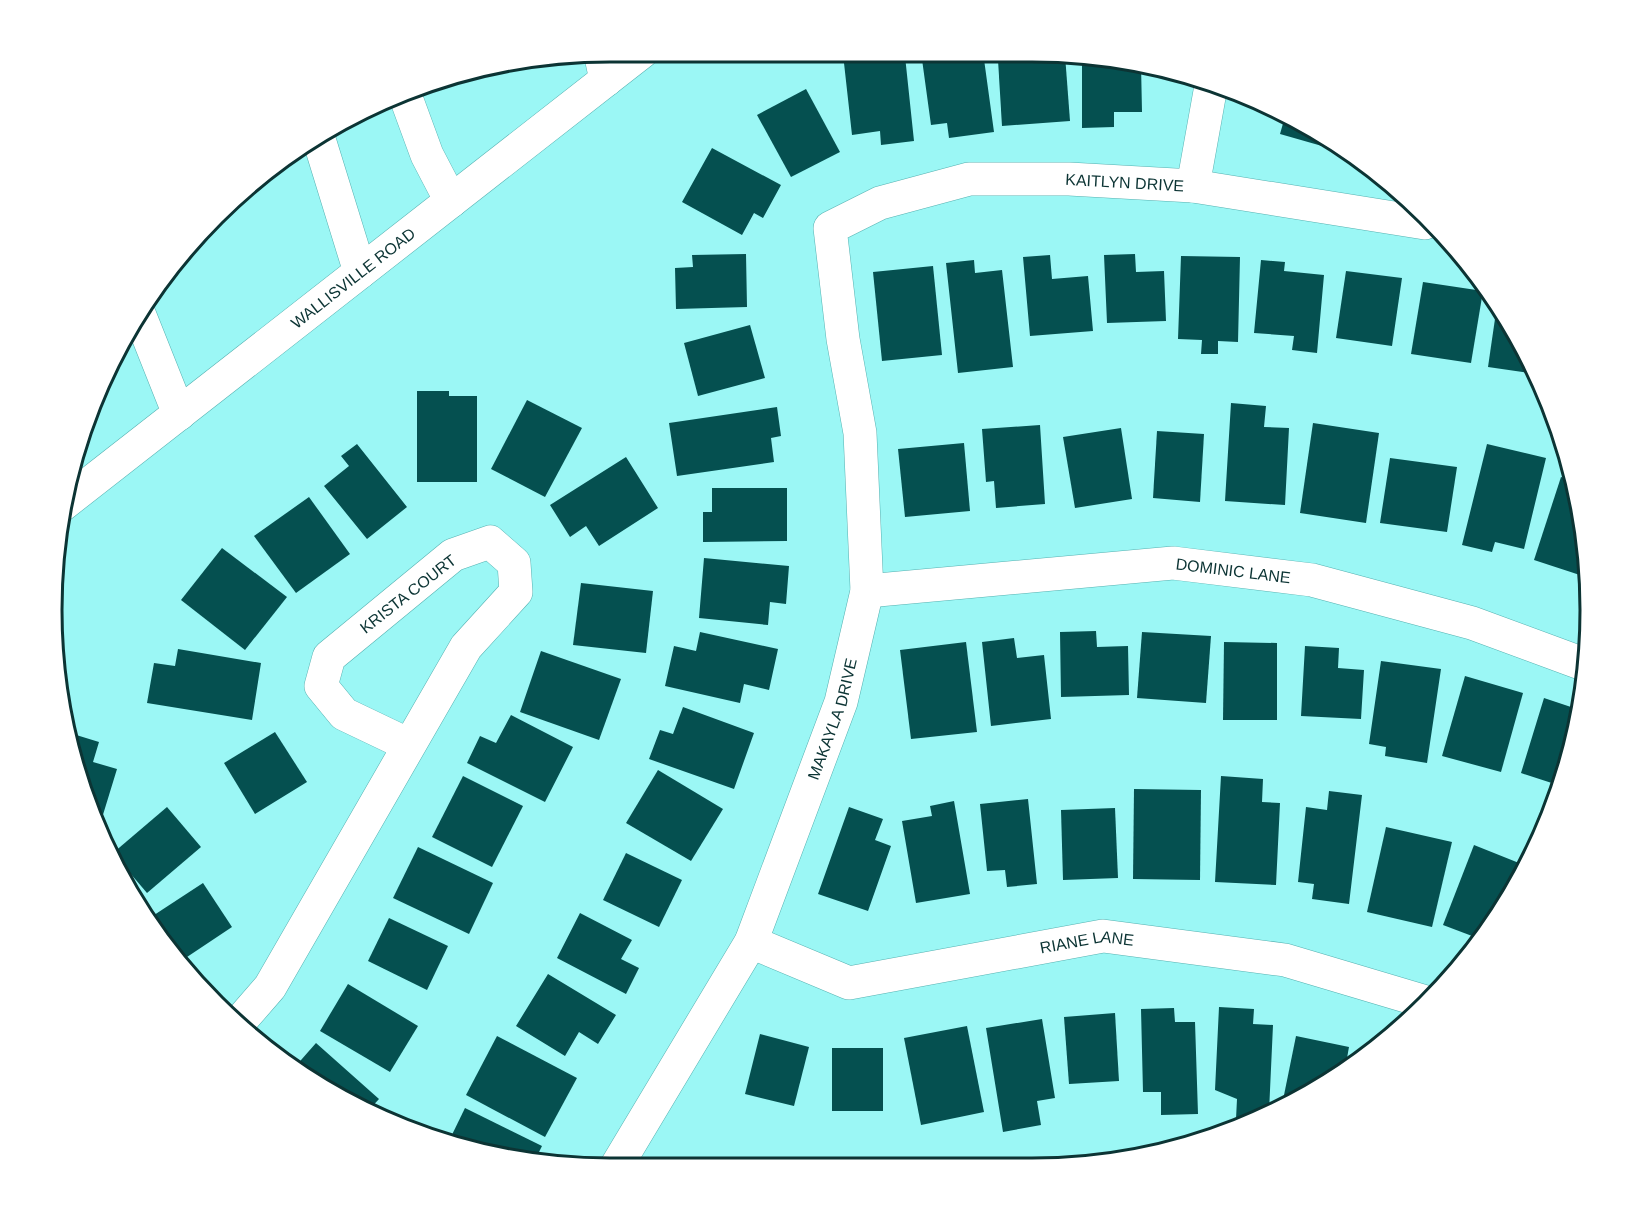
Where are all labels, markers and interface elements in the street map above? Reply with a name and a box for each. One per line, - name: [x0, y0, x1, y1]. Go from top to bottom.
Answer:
- street label: KAITLYN DRIVE: [1065, 170, 1185, 194]
- street label: WALLISVILLE ROAD: [287, 224, 418, 331]
- street label: KRISTA COURT: [357, 551, 459, 637]
- street label: DOMINIC LANE: [1175, 555, 1292, 586]
- street label: MAKAYLA DRIVE: [804, 657, 859, 782]
- street label: RIANE LANE: [1038, 927, 1135, 956]

